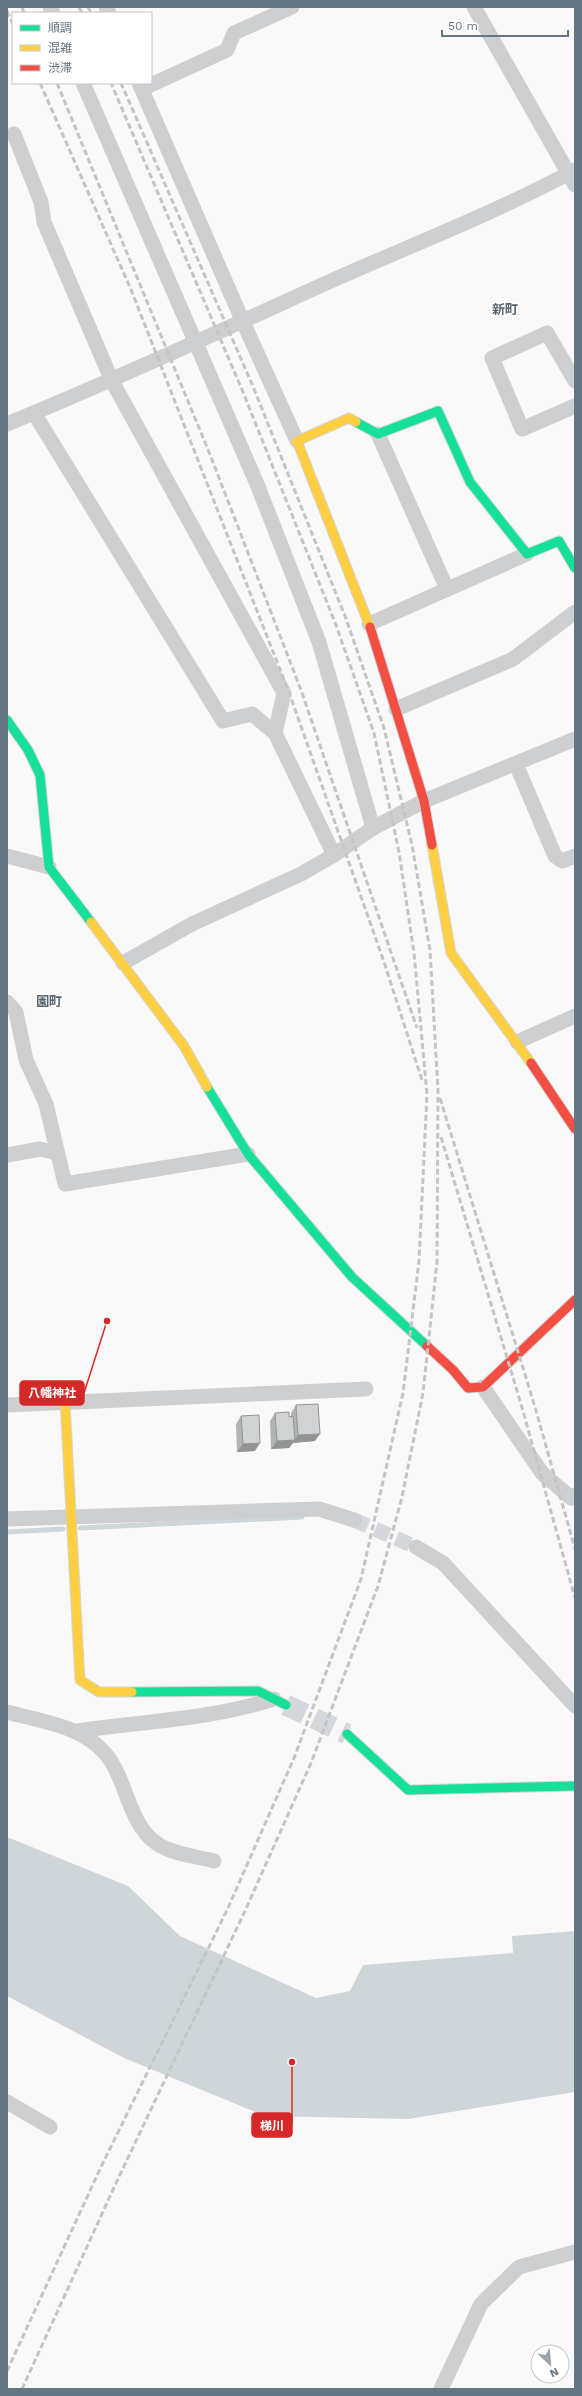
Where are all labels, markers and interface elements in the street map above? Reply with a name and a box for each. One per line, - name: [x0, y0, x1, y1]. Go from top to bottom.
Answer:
- legend: [12, 12, 152, 84]
- scale bar: [442, 12, 568, 38]
- text: 50 m: [448, 19, 478, 33]
- text: 順調: [48, 21, 72, 35]
- text: 混雑: [48, 41, 72, 55]
- text: 渋滞: [48, 61, 72, 75]
- district label: 新町: [492, 302, 518, 317]
- district label: 園町: [36, 994, 62, 1009]
- callout: 八幡神社: [20, 1381, 84, 1405]
- text: 八幡神社: [28, 1386, 76, 1400]
- callout: 梯川: [252, 2113, 292, 2137]
- text: 梯川: [260, 2119, 284, 2133]
- north arrow: [530, 2344, 570, 2384]
- text: N: [548, 2365, 561, 2380]

